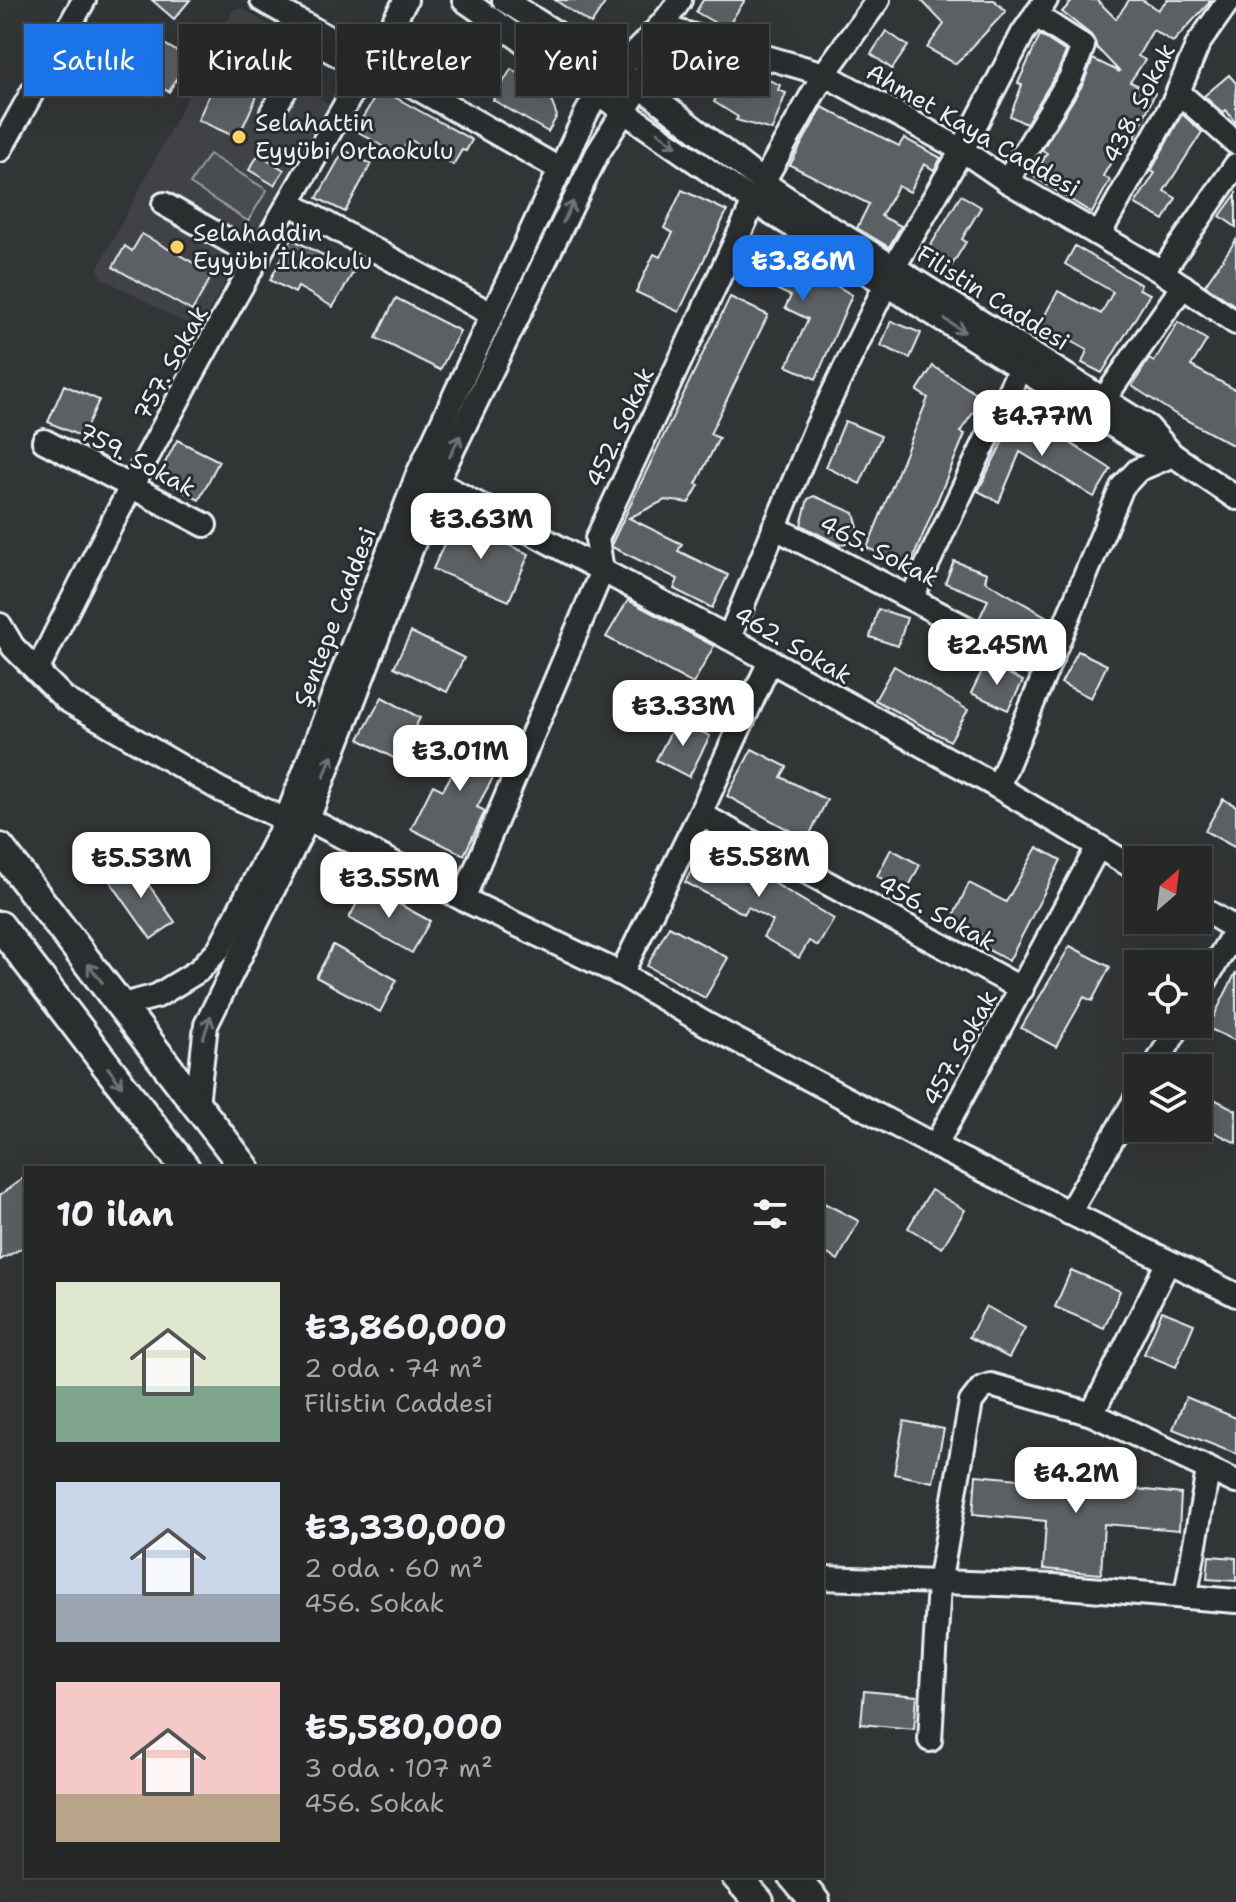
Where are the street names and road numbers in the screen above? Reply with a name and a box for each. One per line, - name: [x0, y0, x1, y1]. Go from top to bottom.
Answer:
- street label: 438. Sokak: [1095, 38, 1183, 168]
- street label: Ahmet Kaya Caddesi: [860, 56, 1086, 204]
- street label: Filistin Caddesi: [910, 238, 1076, 358]
- street label: 757. Sokak: [126, 300, 216, 426]
- street label: 452. Sokak: [578, 362, 662, 492]
- street label: 759. Sokak: [73, 416, 201, 504]
- street label: 465. Sokak: [814, 507, 944, 595]
- street label: Şentepe Caddesi: [286, 523, 384, 711]
- street label: 462. Sokak: [728, 598, 858, 692]
- street label: 456. Sokak: [873, 868, 1001, 958]
- street label: 457. Sokak: [915, 985, 1005, 1111]

